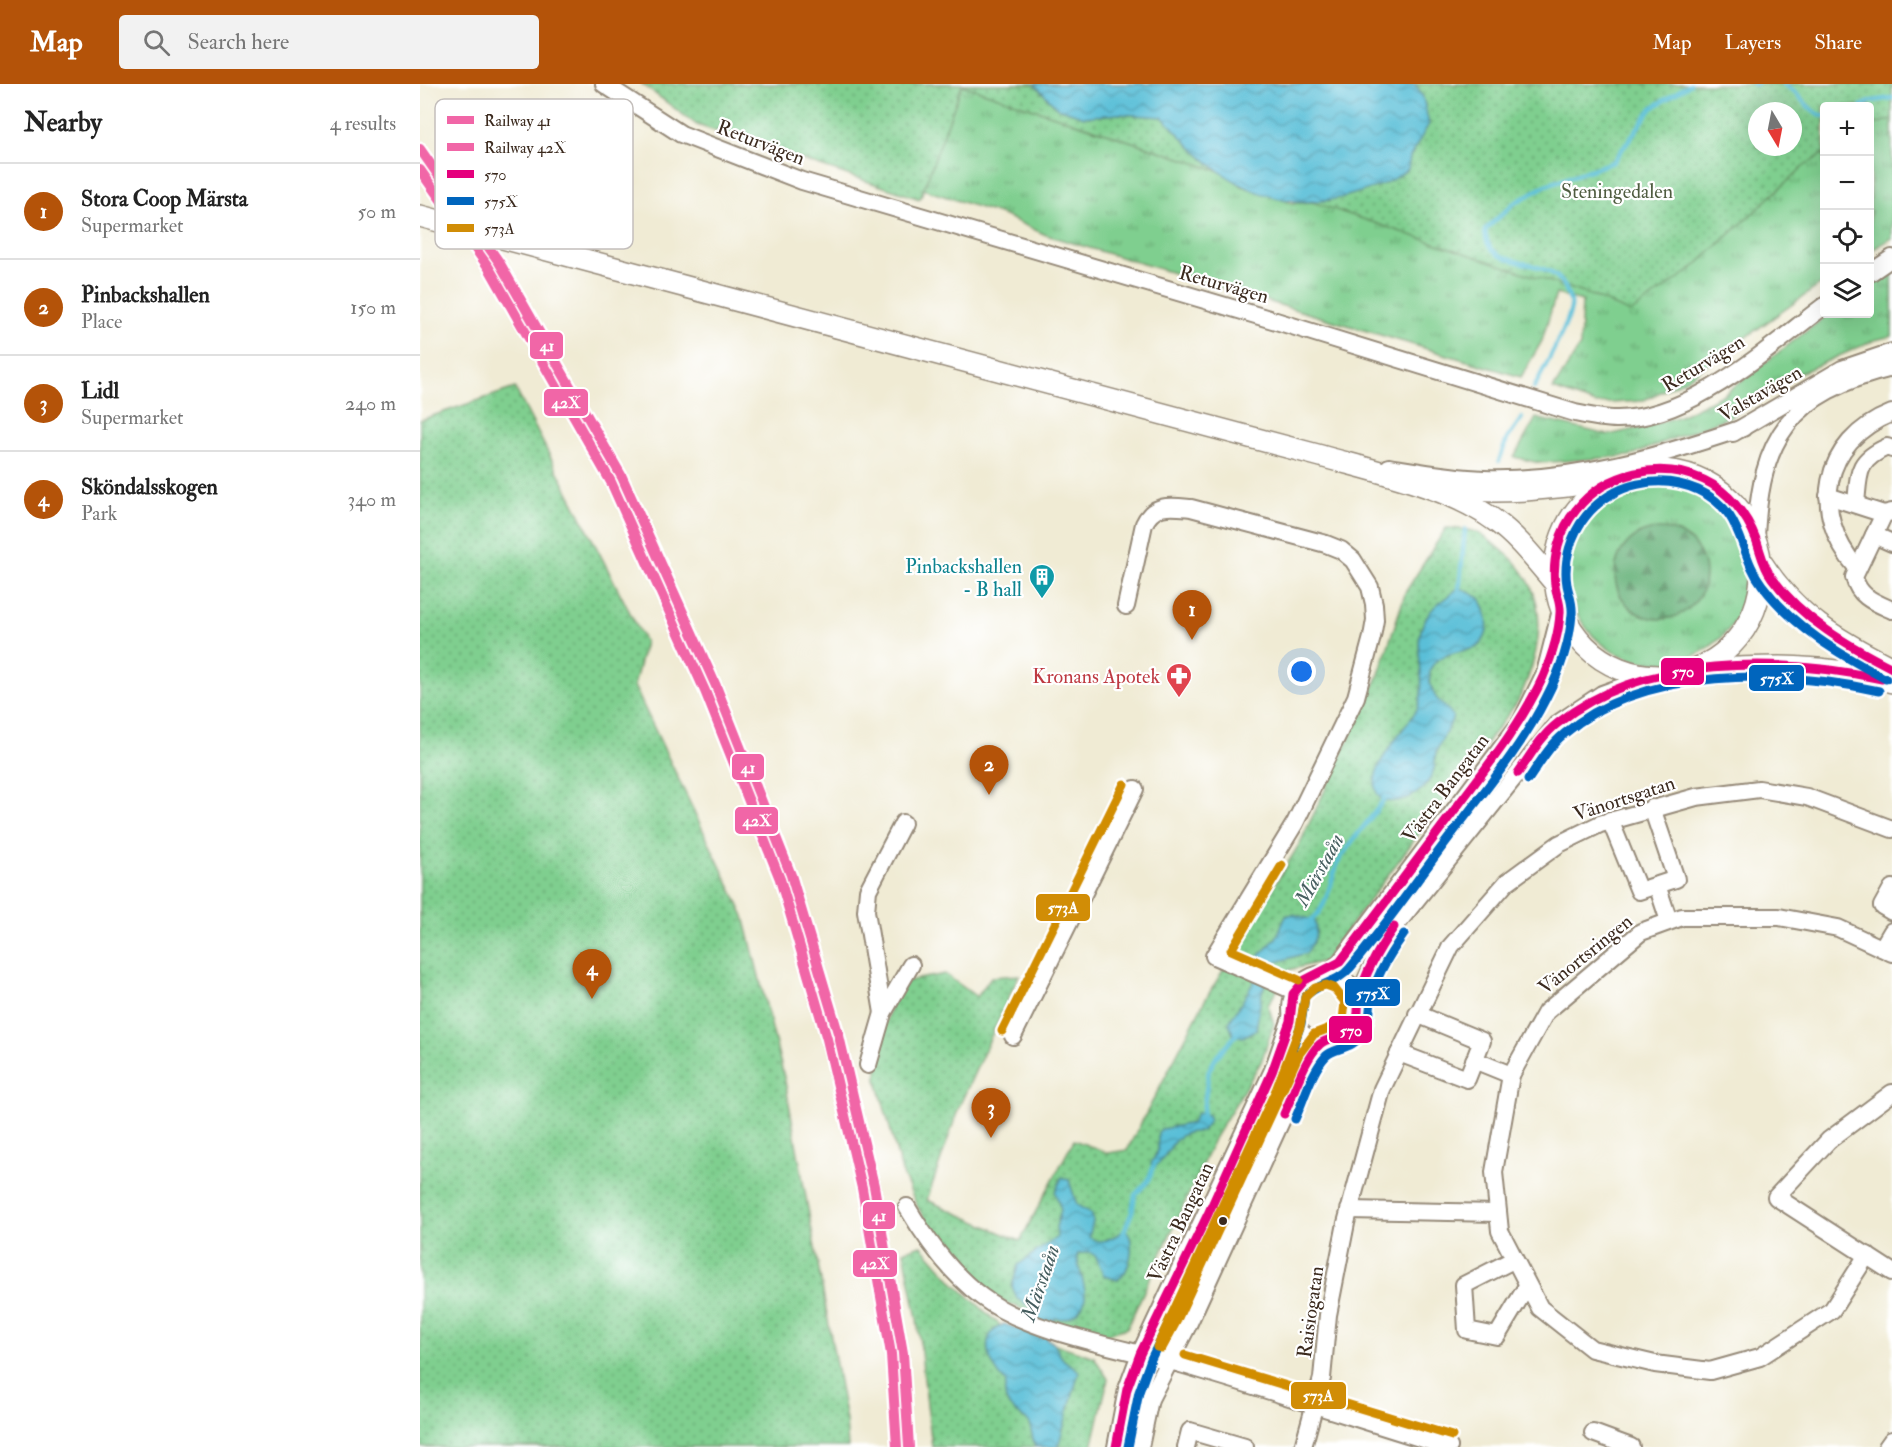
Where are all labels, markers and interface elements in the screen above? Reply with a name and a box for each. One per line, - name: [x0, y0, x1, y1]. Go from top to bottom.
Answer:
- search box: [119, 15, 539, 69]
- text: Map: [30, 25, 83, 60]
- icon: search: [140, 26, 173, 59]
- text: Search here: [188, 28, 289, 56]
- text: Map: [1652, 29, 1692, 56]
- text: Layers: [1725, 29, 1781, 56]
- text: Share: [1814, 29, 1862, 56]
- legend: [435, 99, 633, 249]
- north arrow: [1748, 102, 1802, 156]
- map controls: [1820, 102, 1874, 318]
- button: +: [1820, 102, 1874, 156]
- text: Nearby: [24, 107, 102, 139]
- text: 4 results: [330, 111, 396, 136]
- text: Railway 41: [484, 111, 551, 131]
- street label: Returvägen: [713, 114, 808, 171]
- text: Railway 42X: [484, 138, 567, 158]
- button: −: [1820, 156, 1874, 210]
- text: 570: [484, 165, 507, 185]
- park label: Steningedalen: [1561, 179, 1673, 204]
- text: Stora Coop Märsta: [81, 185, 248, 213]
- text: 575X: [484, 192, 518, 212]
- text: 1: [40, 199, 47, 224]
- text: 50 m: [357, 199, 396, 224]
- button: locate: [1820, 210, 1874, 264]
- text: Supermarket: [81, 213, 184, 238]
- text: 573A: [484, 219, 515, 239]
- street label: Returvägen: [1176, 260, 1272, 309]
- button: layers: [1820, 264, 1874, 318]
- text: Pinbackshallen: [81, 281, 210, 309]
- text: 2: [38, 295, 49, 320]
- text: 150 m: [350, 295, 396, 320]
- text: Place: [81, 309, 122, 334]
- street label: Returvägen: [1657, 329, 1749, 398]
- line badge: 41: [529, 331, 564, 360]
- text: 41: [539, 336, 554, 356]
- street label: Valstavägen: [1714, 360, 1806, 427]
- text: Lidl: [81, 377, 119, 405]
- line badge: 42X: [543, 388, 589, 417]
- text: 3: [40, 391, 47, 416]
- text: 240 m: [345, 391, 396, 416]
- text: 42X: [550, 393, 581, 413]
- text: Supermarket: [81, 405, 184, 430]
- text: Sköndalsskogen: [81, 473, 218, 501]
- text: 4: [38, 487, 49, 512]
- text: 340 m: [348, 487, 396, 512]
- text: Park: [81, 501, 117, 526]
- place label: Pinbackshallen - B hall: [905, 554, 1022, 602]
- building icon: Pinbackshallen - B hall: [1027, 562, 1057, 600]
- pin: 1: [1172, 590, 1212, 640]
- your location: [1287, 657, 1316, 686]
- line badge: 570: [1660, 657, 1705, 686]
- pharmacy icon: Kronans Apotek: [1164, 661, 1194, 699]
- text: 570: [1672, 662, 1694, 682]
- place label: Kronans Apotek: [1032, 664, 1160, 690]
- line badge: 575X: [1748, 664, 1805, 692]
- text: 575X: [1760, 669, 1795, 689]
- street label: Västra Bangatan: [1396, 729, 1494, 848]
- pin: 2: [970, 746, 1008, 795]
- line badge: 41: [731, 753, 765, 781]
- text: 41: [740, 758, 755, 778]
- street label: Vänortsgatan: [1570, 770, 1678, 827]
- line badge: 42X: [734, 806, 779, 835]
- text: 42X: [741, 811, 772, 831]
- water label: Märstaån: [1288, 829, 1350, 913]
- line badge: 573A: [1035, 893, 1091, 922]
- text: 573A: [1048, 898, 1079, 918]
- street label: Vänortsringen: [1533, 909, 1638, 1000]
- pin: 4: [572, 950, 612, 999]
- line badge: 575X: [1344, 978, 1401, 1007]
- text: 575X: [1356, 984, 1391, 1004]
- line badge: 570: [1328, 1015, 1373, 1044]
- text: 570: [1340, 1021, 1362, 1041]
- pin: 3: [972, 1088, 1010, 1138]
- street label: Västra Bangatan: [1142, 1158, 1219, 1286]
- line badge: 41: [862, 1201, 896, 1230]
- text: 41: [871, 1206, 886, 1226]
- unlabelled marker: [1217, 1215, 1229, 1227]
- water label: Märstaån: [1014, 1241, 1066, 1327]
- line badge: 42X: [852, 1249, 898, 1278]
- text: 42X: [859, 1254, 890, 1274]
- street label: Raisiogatan: [1292, 1264, 1329, 1360]
- line badge: 573A: [1290, 1381, 1347, 1410]
- text: 573A: [1303, 1386, 1334, 1406]

